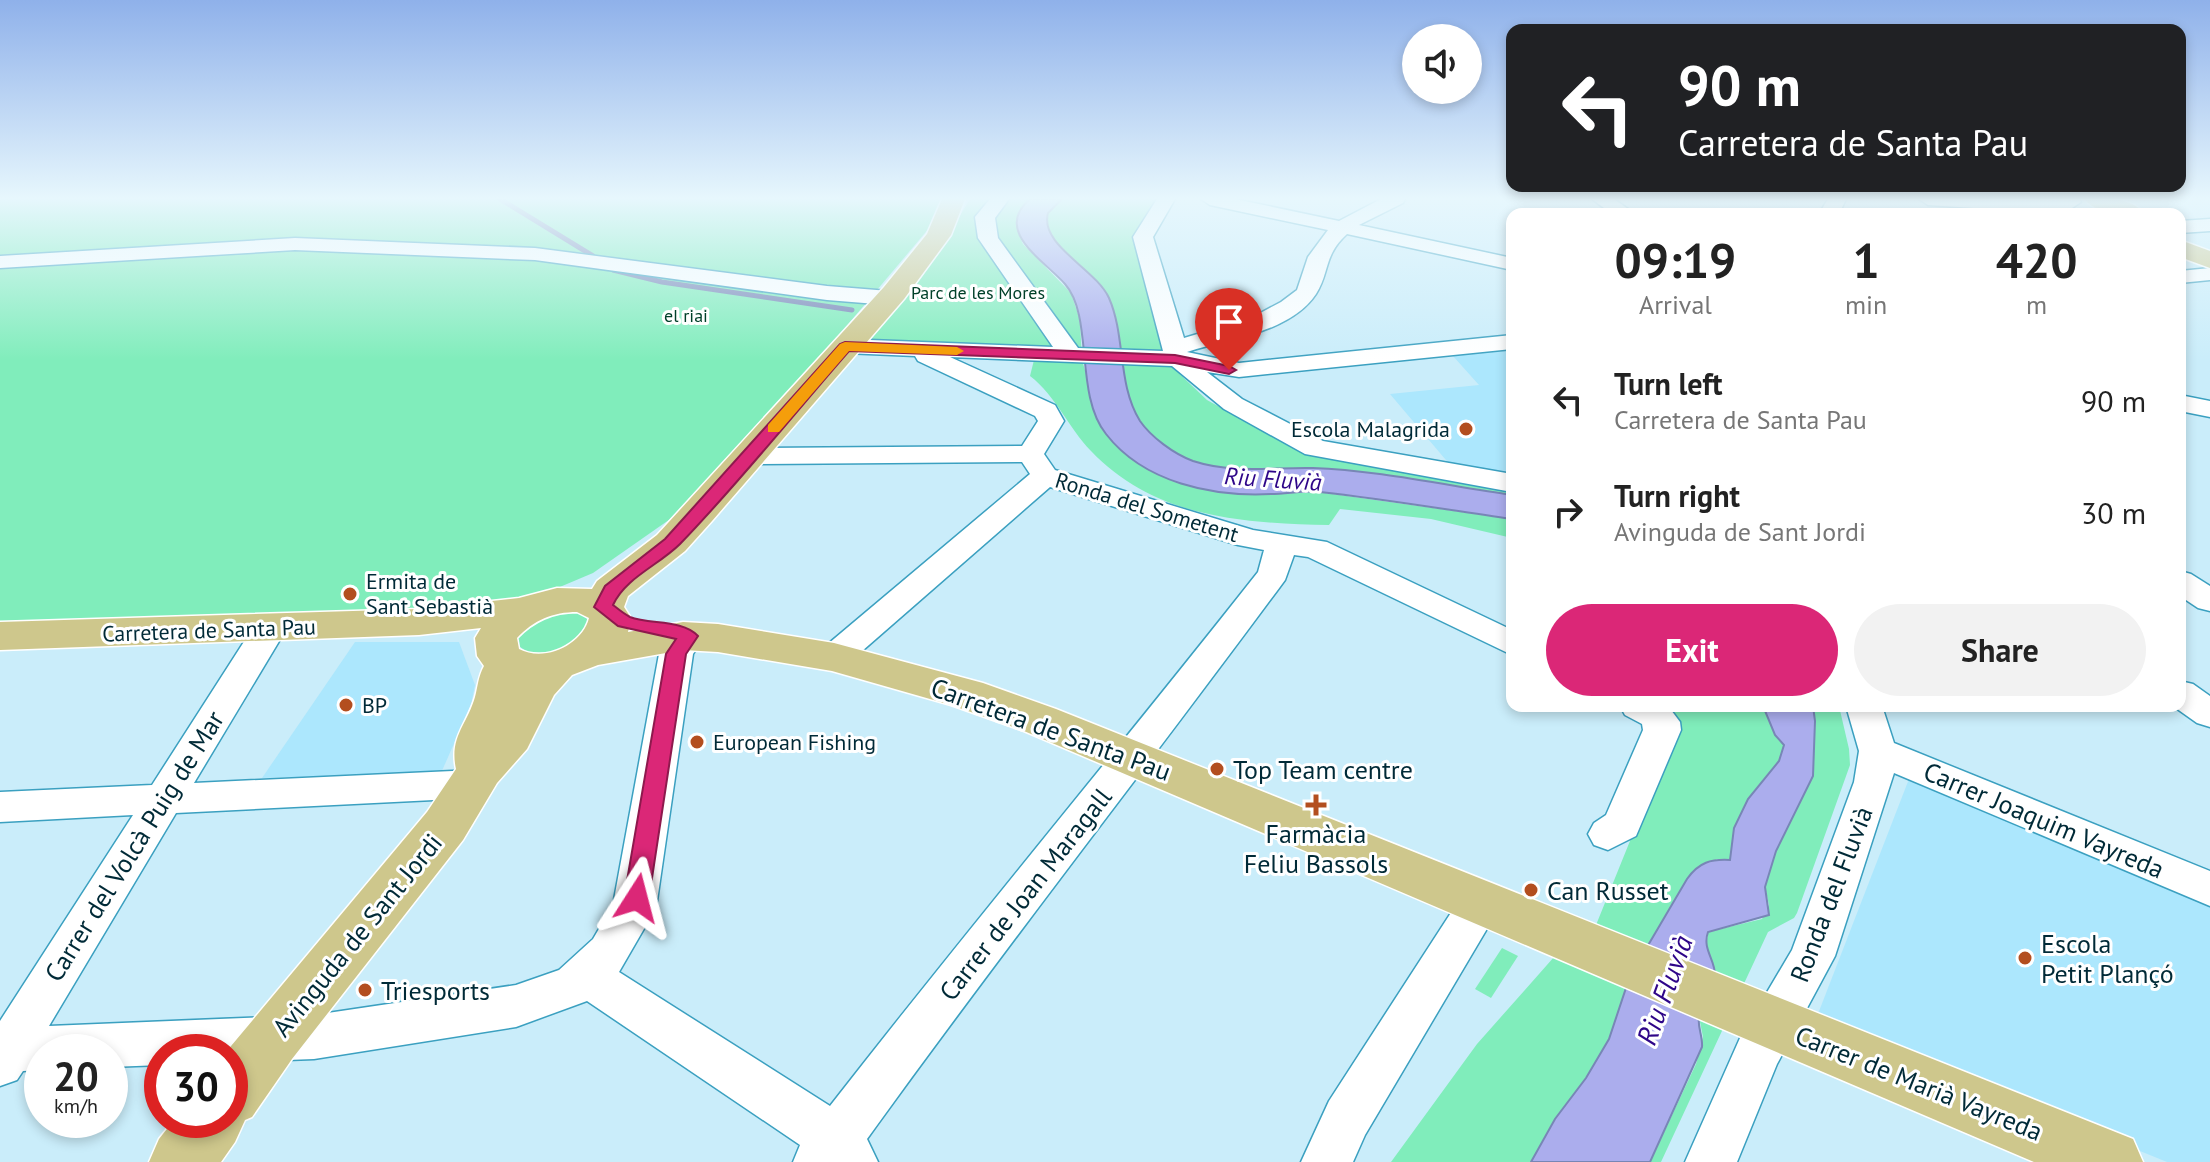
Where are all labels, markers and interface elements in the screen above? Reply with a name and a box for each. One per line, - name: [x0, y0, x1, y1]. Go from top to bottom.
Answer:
- map controls: [1402, 24, 1482, 104]
- button: sound: [1402, 24, 1482, 104]
- text: 90 m: [1678, 49, 1801, 121]
- icon: left: [1546, 56, 1650, 160]
- text: Carretera de Santa Pau: [1678, 119, 2028, 166]
- text: 09:19: [1615, 229, 1736, 291]
- text: 1: [1852, 229, 1880, 291]
- text: 420: [1996, 229, 2077, 291]
- park label: Parc de les Mores: [911, 281, 1045, 304]
- pin: [1195, 288, 1263, 370]
- text: Arrival: [1639, 288, 1712, 321]
- text: min: [1845, 288, 1887, 321]
- text: m: [2026, 288, 2047, 321]
- icon: arrive: [1207, 300, 1251, 344]
- park label: el riai: [664, 304, 708, 327]
- text: Turn left: [1614, 364, 1722, 403]
- icon: left: [1546, 378, 1590, 422]
- text: 90 m: [2081, 381, 2146, 420]
- text: Carretera de Santa Pau: [1614, 403, 1867, 436]
- place label: Escola Malagrida: [1291, 415, 1450, 443]
- marker: Escola Malagrida: [1457, 420, 1475, 438]
- water label: Riu Fluvià: [1223, 460, 1323, 498]
- street label: Ronda del Sometent: [1052, 466, 1243, 548]
- text: Turn right: [1614, 476, 1740, 515]
- icon: right: [1546, 490, 1590, 534]
- text: 30 m: [2081, 493, 2146, 532]
- text: Avinguda de Sant Jordi: [1614, 515, 1866, 548]
- place label: Ermita de Sant Sebastià: [366, 567, 493, 620]
- marker: Ermita de Sant Sebastià: [341, 585, 359, 603]
- button: Exit: [1546, 604, 1838, 696]
- button: Share: [1854, 604, 2146, 696]
- street label: Carretera de Santa Pau: [102, 612, 316, 648]
- street label: Carretera de Santa Pau: [927, 670, 1175, 788]
- place label: BP: [362, 691, 387, 719]
- marker: BP: [337, 696, 355, 714]
- street label: Carrer del Volcà Puig de Mar: [37, 704, 231, 988]
- place label: European Fishing: [713, 728, 876, 756]
- marker: European Fishing: [688, 733, 706, 751]
- place label: Top Team centre: [1233, 753, 1413, 786]
- street label: Carrer Joaquim Vayreda: [1919, 754, 2169, 886]
- marker: Top Team centre: [1208, 760, 1226, 778]
- street label: Carrer de Joan Maragall: [932, 781, 1119, 1007]
- marker: Farmàcia Feliu Bassols: [1307, 796, 1325, 814]
- street label: Ronda del Fluvià: [1782, 802, 1880, 986]
- place label: Farmàcia Feliu Bassols: [1244, 817, 1388, 880]
- street label: Avinguda de Sant Jordi: [265, 827, 449, 1043]
- position arrow: [595, 856, 679, 940]
- place label: Can Russet: [1547, 874, 1669, 907]
- marker: Can Russet: [1522, 881, 1540, 899]
- place label: Escola Petit Plançó: [2041, 927, 2174, 990]
- water label: Riu Fluvià: [1627, 930, 1701, 1050]
- marker: Escola Petit Plançó: [2016, 949, 2034, 967]
- place label: Triesports: [381, 974, 490, 1007]
- marker: Triesports: [356, 981, 374, 999]
- street label: Carrer de Marià Vayreda: [1790, 1018, 2048, 1148]
- speed limit sign: 30: [144, 1034, 248, 1138]
- text: 20: [53, 1050, 99, 1102]
- text: km/h: [54, 1093, 98, 1119]

